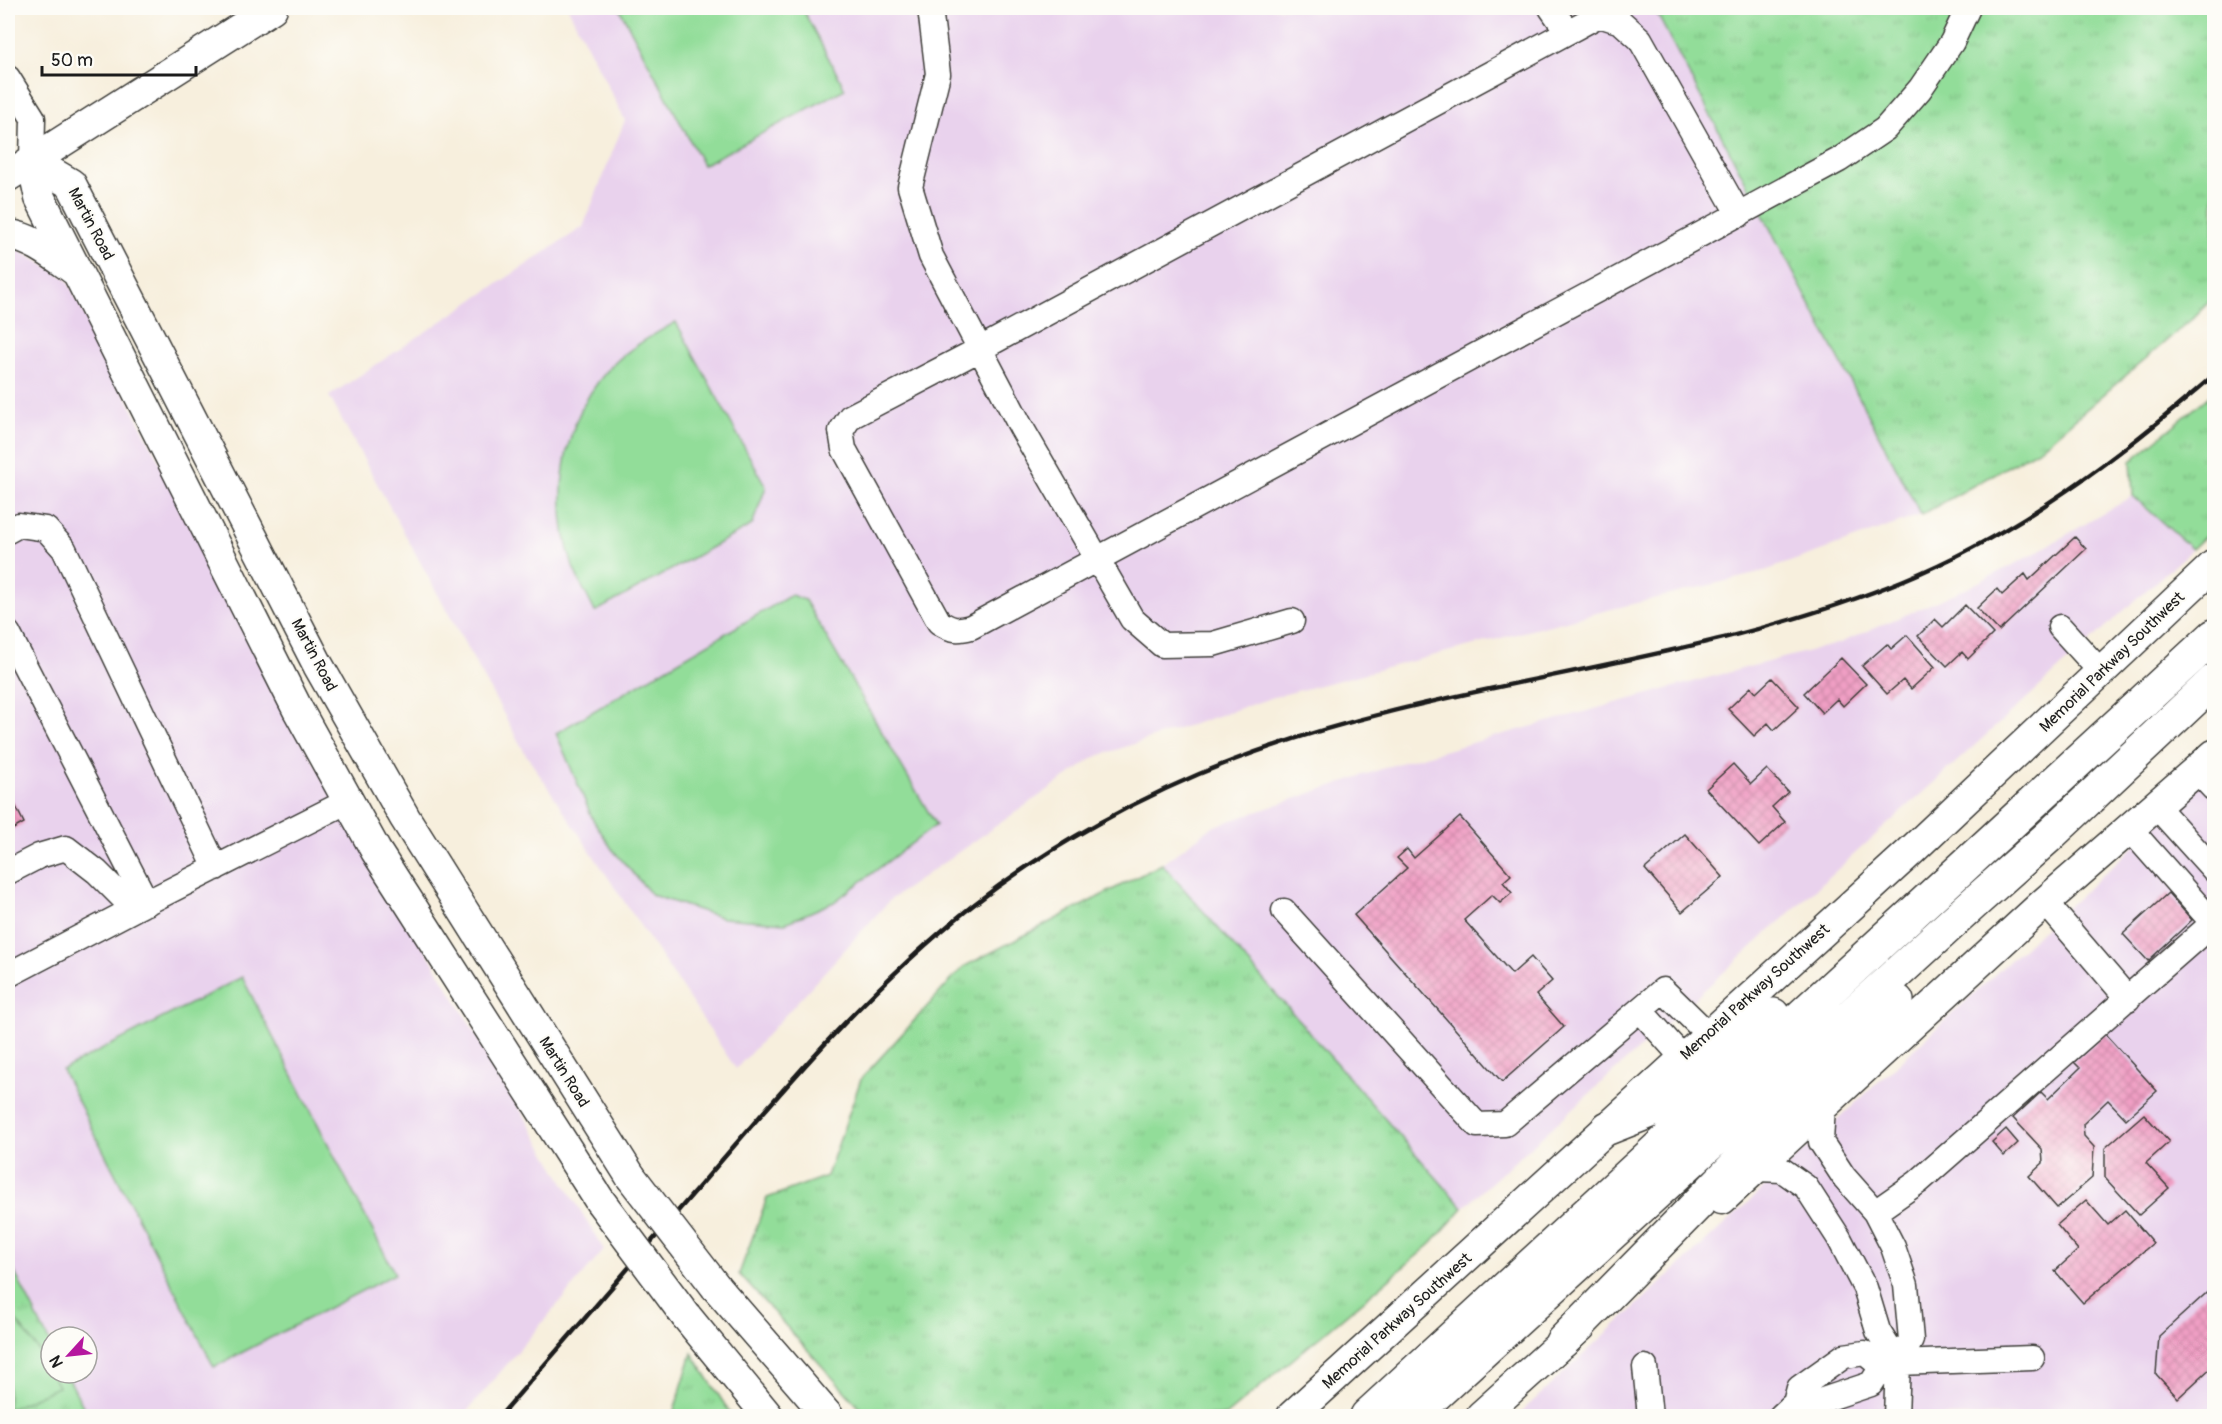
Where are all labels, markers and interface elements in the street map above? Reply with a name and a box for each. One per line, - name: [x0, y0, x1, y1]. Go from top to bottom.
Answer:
- scale bar: [42, 39, 196, 77]
- text: 50 m: [51, 49, 93, 72]
- street label: Martin Road: [64, 184, 118, 264]
- street label: Memorial Parkway Southwest: [2035, 587, 2189, 737]
- street label: Martin Road: [287, 615, 341, 695]
- street label: Memorial Parkway Southwest: [1676, 919, 1834, 1064]
- street label: Martin Road: [534, 1033, 594, 1111]
- street label: Memorial Parkway Southwest: [1318, 1248, 1476, 1393]
- north arrow: [39, 1325, 99, 1385]
- text: N: [45, 1352, 68, 1371]

